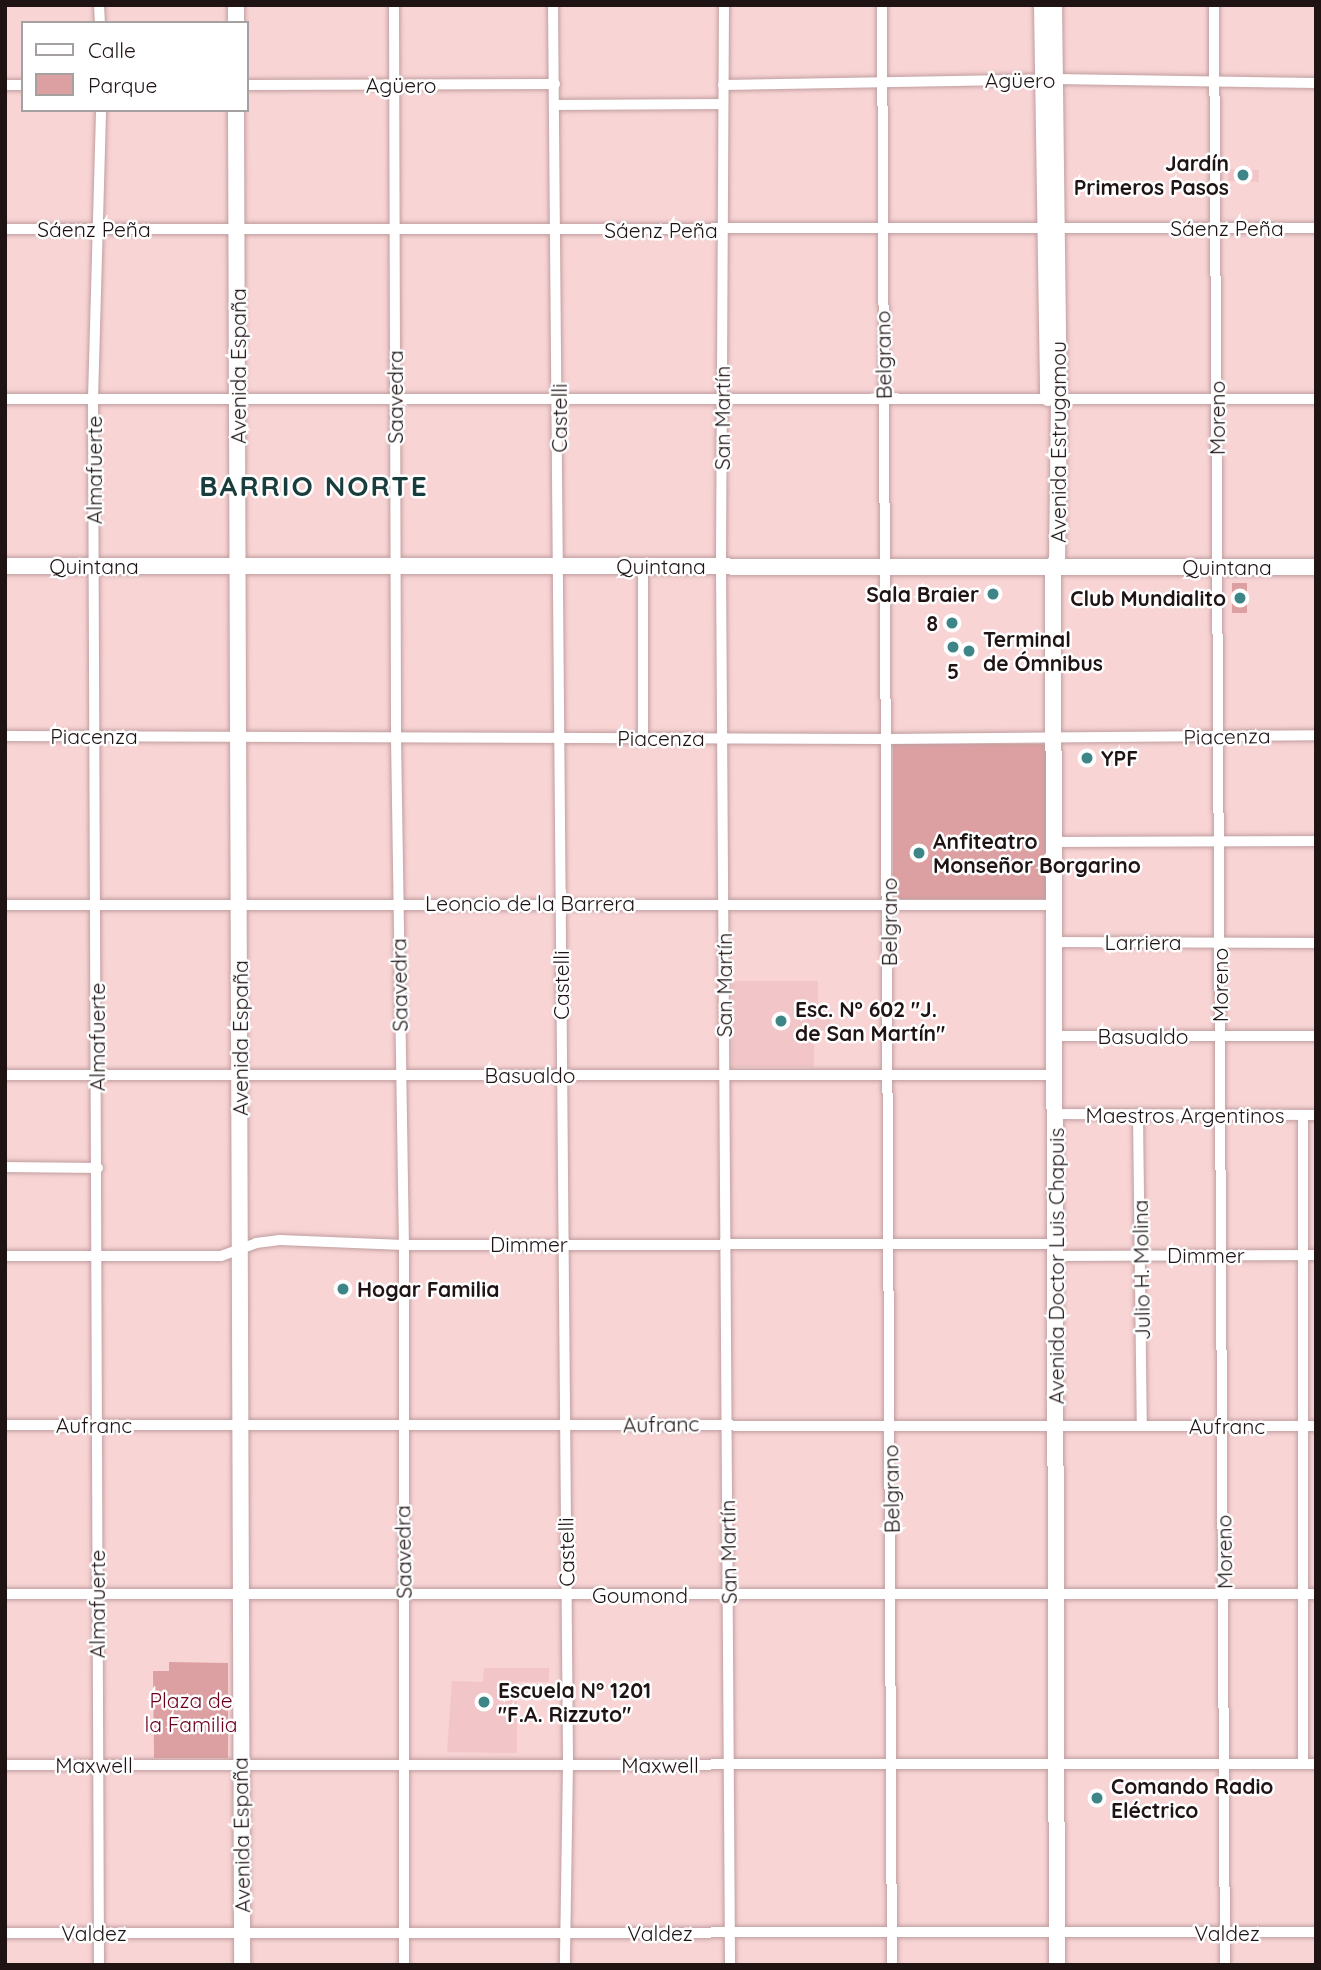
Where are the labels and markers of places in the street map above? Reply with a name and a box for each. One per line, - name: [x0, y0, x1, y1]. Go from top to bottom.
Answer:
- place label: Jardín Primeros Pasos: [1074, 150, 1229, 200]
- marker: Jardín Primeros Pasos: [1235, 167, 1251, 183]
- place label: Sala Braier: [866, 581, 979, 607]
- place label: Club Mundialito: [1070, 585, 1226, 611]
- marker: Sala Braier: [985, 586, 1001, 602]
- marker: Club Mundialito: [1232, 590, 1248, 606]
- place label: 8: [926, 610, 938, 636]
- marker: 8: [944, 615, 960, 631]
- place label: Terminal de Ómnibus: [983, 626, 1103, 676]
- marker: 5: [945, 639, 961, 655]
- marker: Terminal de Ómnibus: [961, 643, 977, 659]
- place label: 5: [947, 658, 959, 684]
- place label: YPF: [1101, 745, 1138, 771]
- marker: YPF: [1079, 750, 1095, 766]
- place label: Anfiteatro Monseñor Borgarino: [933, 828, 1141, 878]
- marker: Anfiteatro Monseñor Borgarino: [911, 845, 927, 861]
- place label: Esc. N° 602 "J. de San Martín": [795, 996, 945, 1046]
- marker: Esc. N° 602 "J. de San Martín": [773, 1013, 789, 1029]
- place label: Hogar Familia: [357, 1276, 499, 1302]
- marker: Hogar Familia: [335, 1281, 351, 1297]
- place label: Escuela N° 1201 "F.A. Rizzuto": [498, 1677, 651, 1727]
- marker: Escuela N° 1201 "F.A. Rizzuto": [476, 1694, 492, 1710]
- place label: Comando Radio Eléctrico: [1111, 1773, 1273, 1823]
- marker: Comando Radio Eléctrico: [1089, 1790, 1105, 1806]

